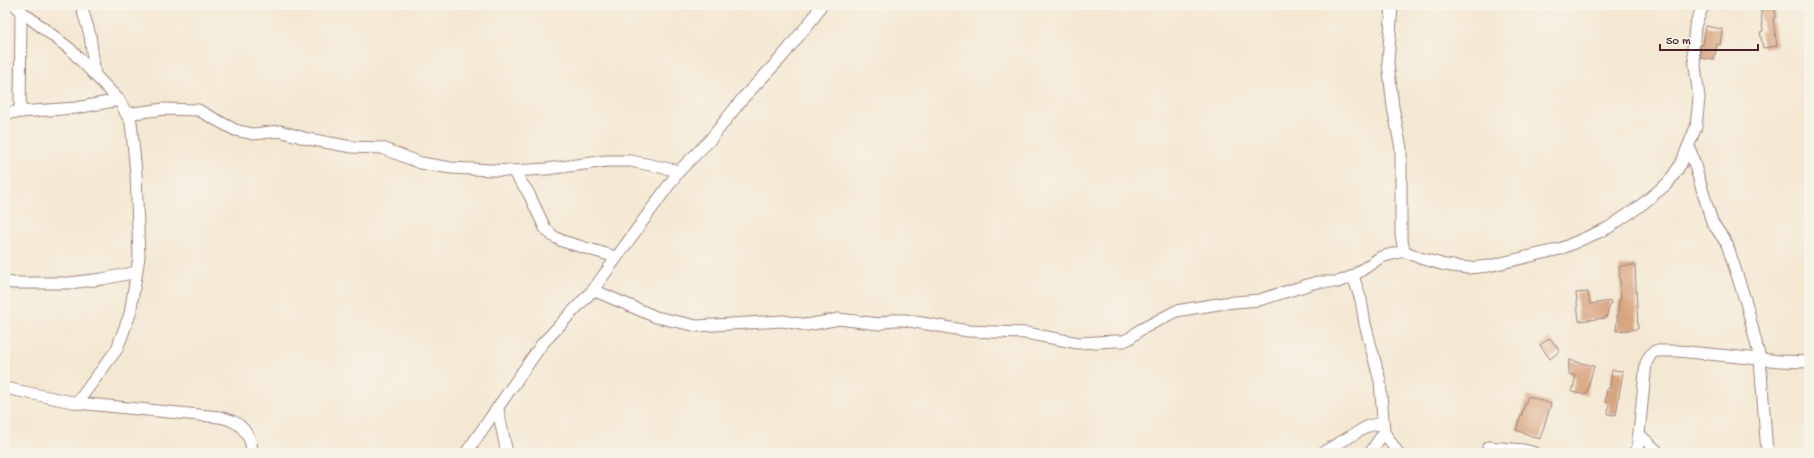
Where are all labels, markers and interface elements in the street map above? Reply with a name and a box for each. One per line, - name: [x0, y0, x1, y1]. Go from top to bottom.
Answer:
- scale bar: [1660, 26, 1758, 52]
- text: 50 m: [1666, 35, 1691, 49]

